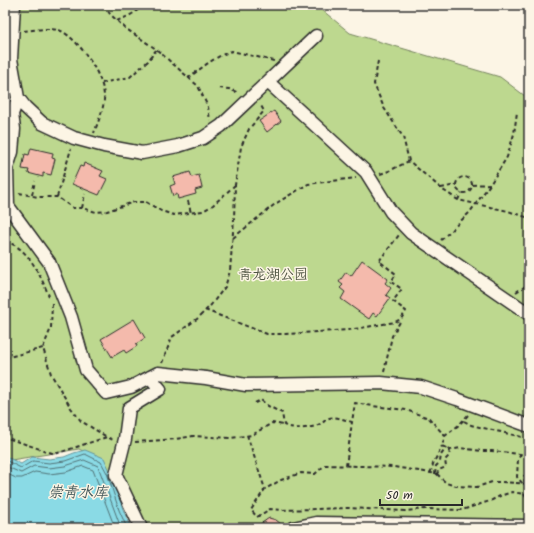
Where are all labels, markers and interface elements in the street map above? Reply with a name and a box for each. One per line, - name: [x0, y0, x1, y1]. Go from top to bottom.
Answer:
- park label: 青龙湖公园: [238, 264, 308, 286]
- water label: 崇青水库: [48, 481, 109, 505]
- scale bar: [380, 481, 462, 507]
- text: 50 m: [386, 486, 413, 505]

